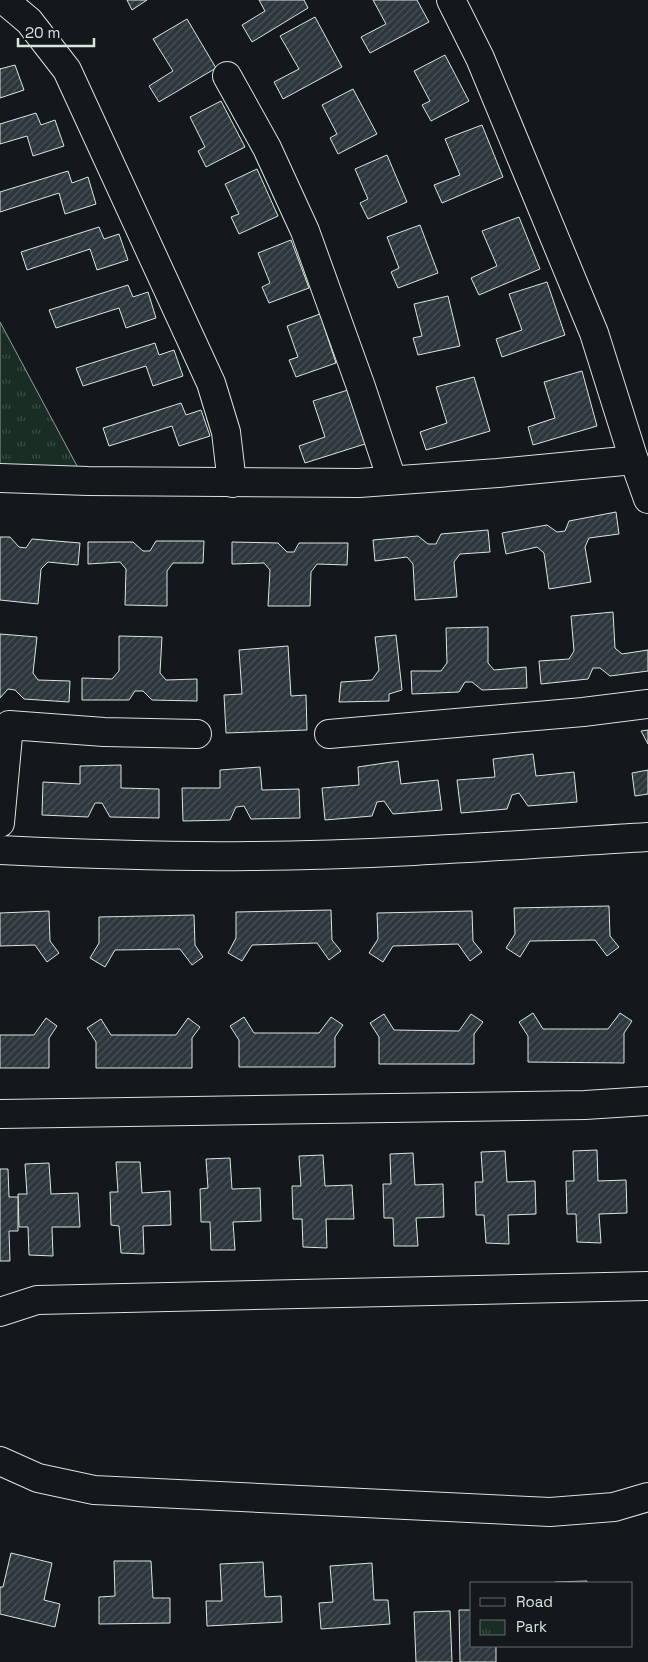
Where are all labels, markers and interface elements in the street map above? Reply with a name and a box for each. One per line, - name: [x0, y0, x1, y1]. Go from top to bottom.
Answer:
- scale bar: [18, 15, 94, 47]
- text: 20 m: [25, 23, 60, 42]
- legend: [470, 1582, 633, 1647]
- text: Road: [516, 1592, 553, 1611]
- text: Park: [516, 1617, 547, 1636]

